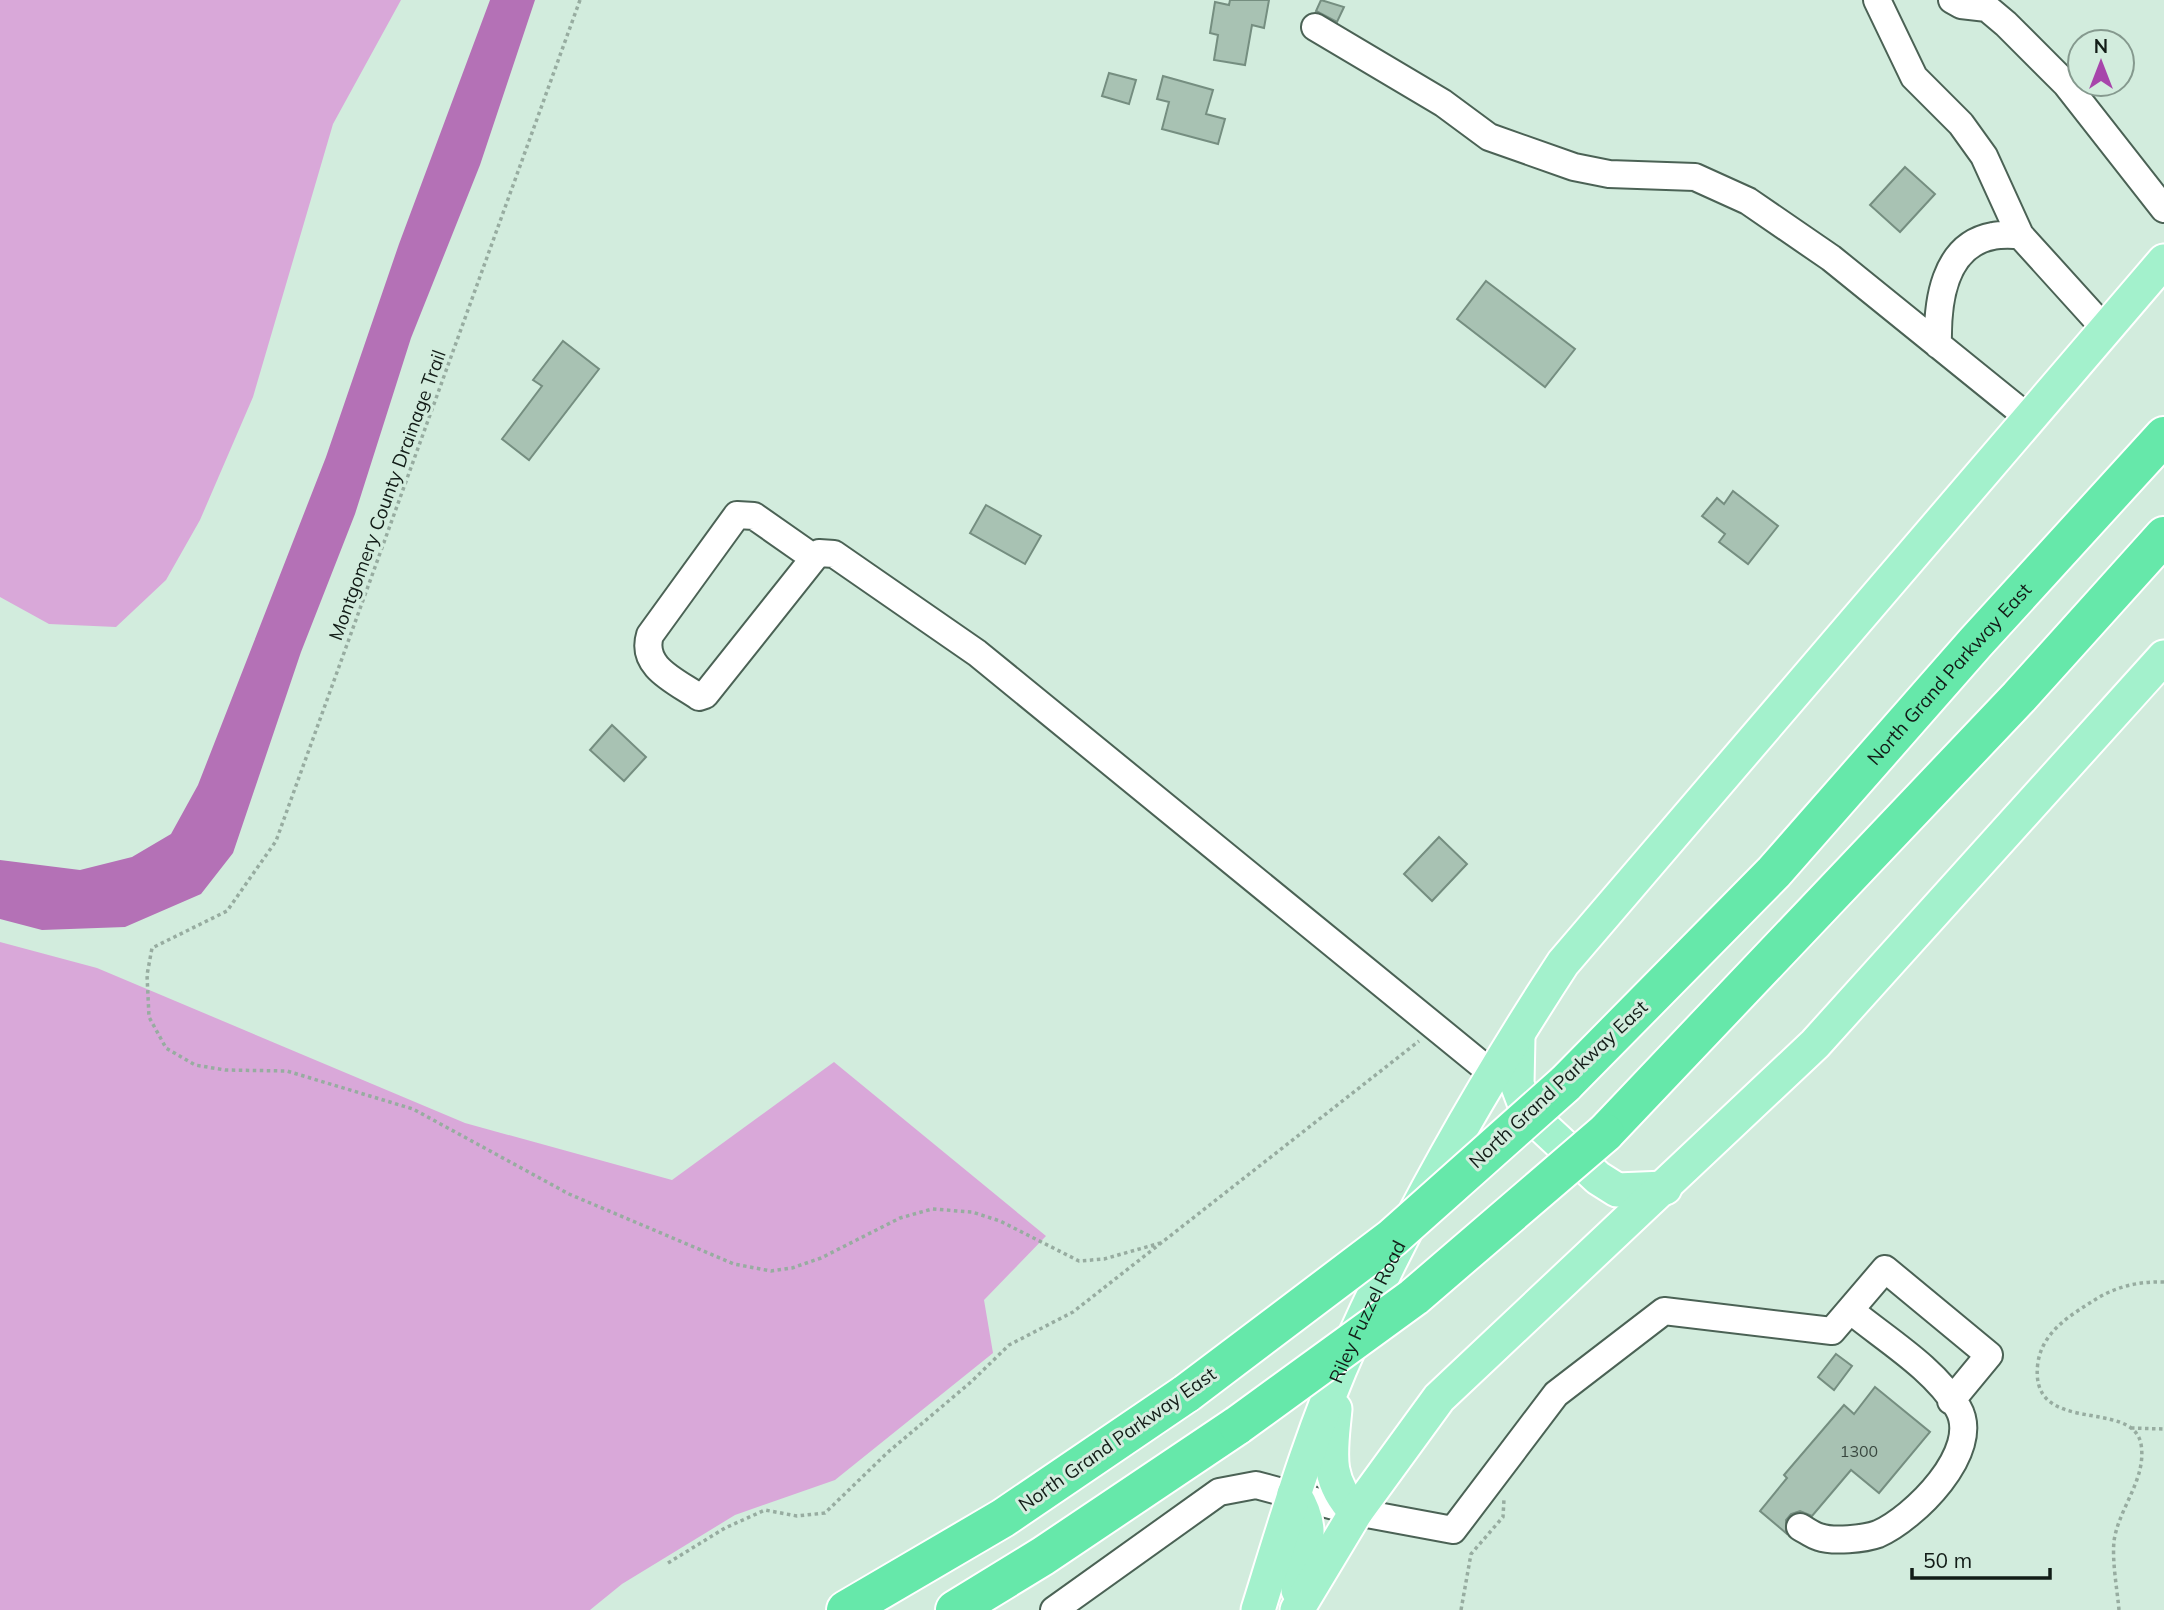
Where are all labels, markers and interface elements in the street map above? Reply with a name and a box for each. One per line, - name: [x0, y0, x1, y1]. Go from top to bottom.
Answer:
- north arrow: [2066, 28, 2136, 98]
- text: N: [2094, 34, 2108, 58]
- street label: Montgomery County Drainage Trail: [323, 347, 451, 643]
- street label: North Grand Parkway East: [1862, 577, 2036, 770]
- street label: North Grand Parkway East: [1464, 995, 1653, 1173]
- street label: Riley Fuzzel Road: [1324, 1236, 1411, 1387]
- street label: North Grand Parkway East: [1014, 1361, 1221, 1516]
- house number: 1300: [1840, 1441, 1878, 1461]
- scale bar: [1912, 1536, 2050, 1580]
- text: 50 m: [1923, 1547, 1972, 1573]

